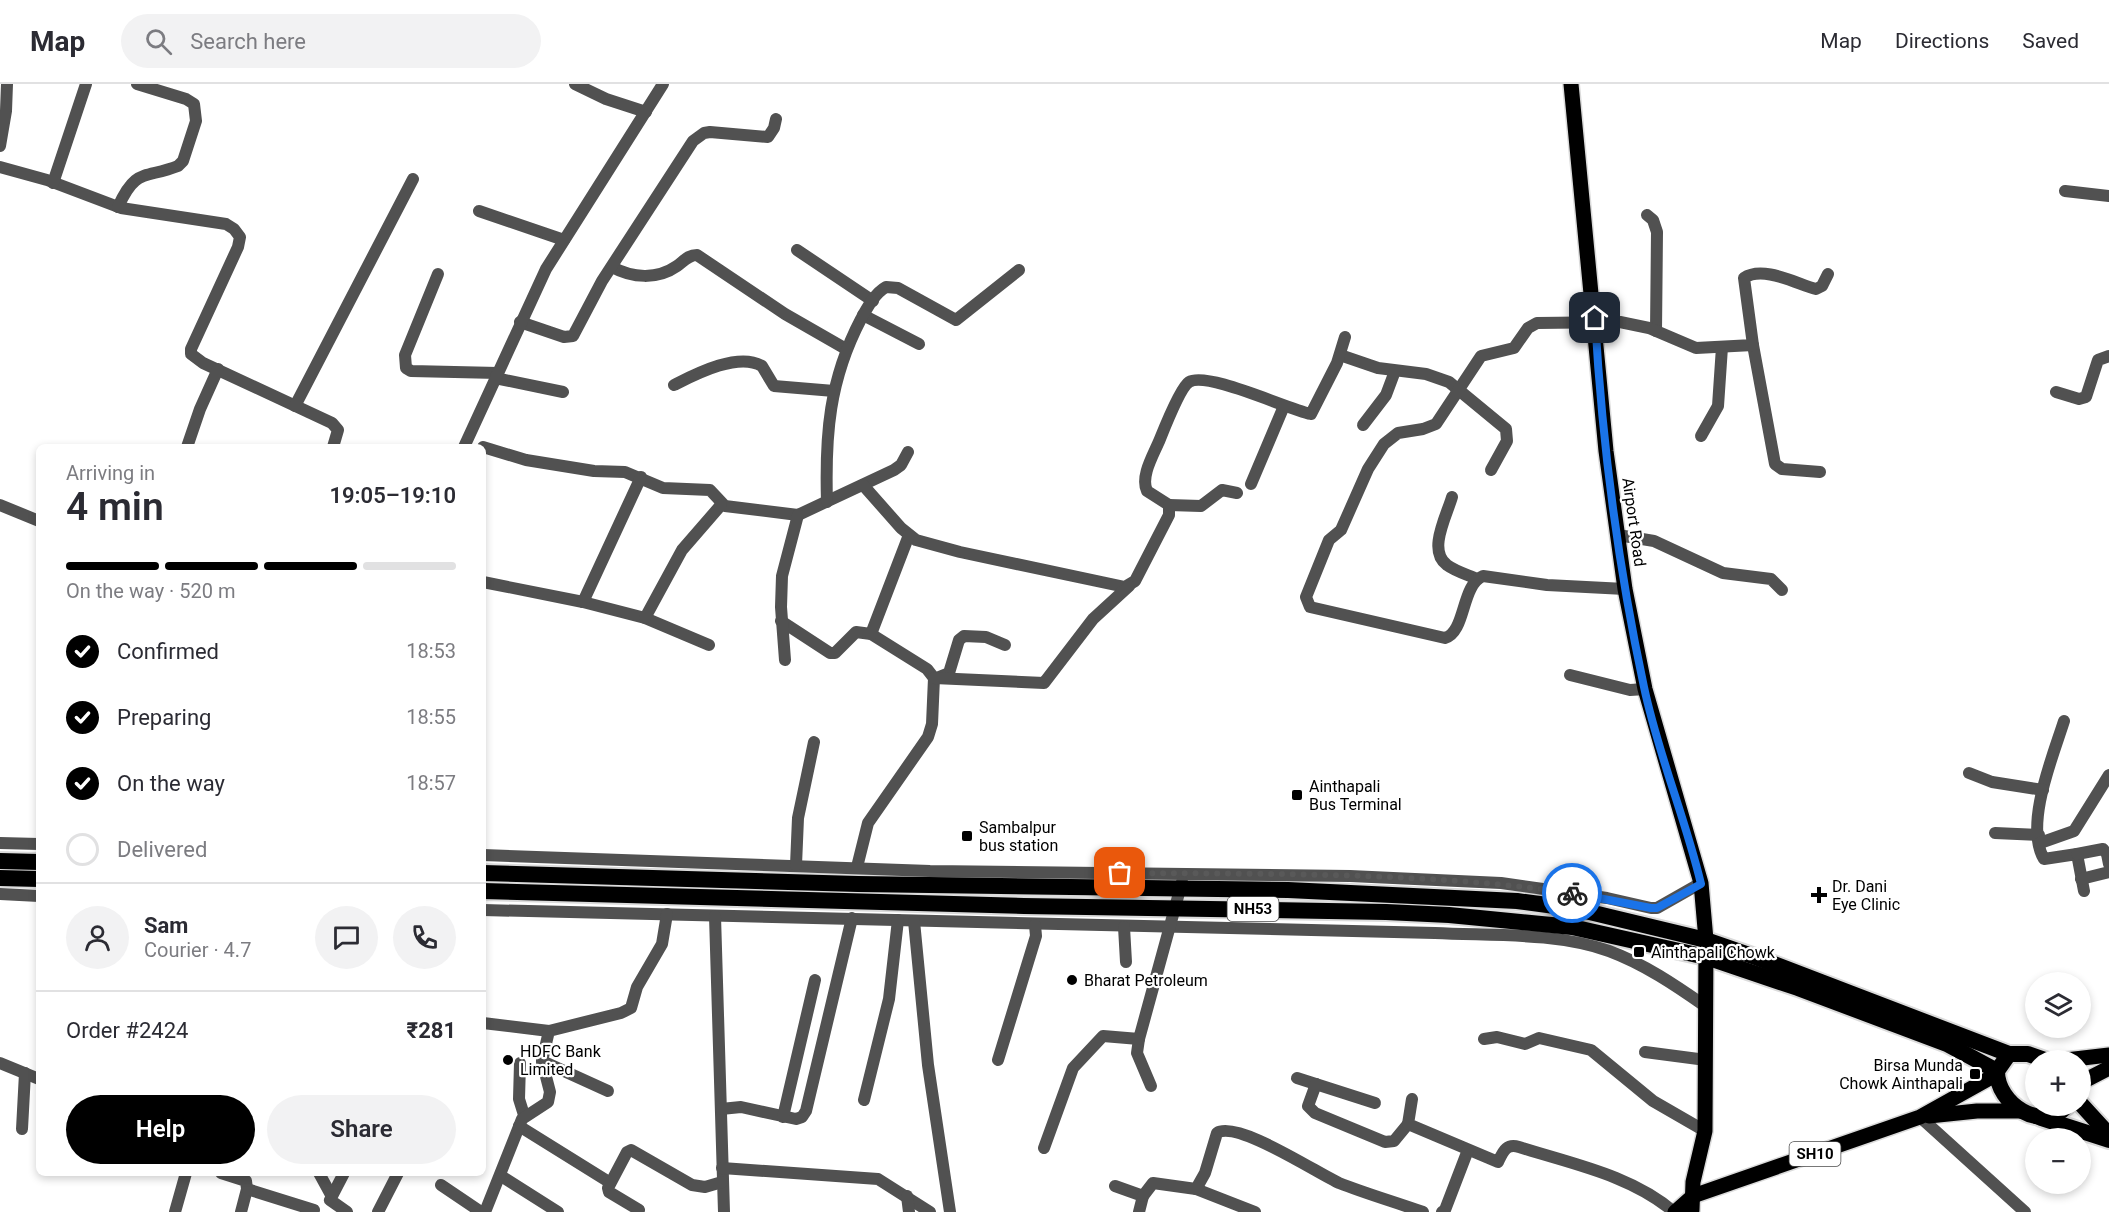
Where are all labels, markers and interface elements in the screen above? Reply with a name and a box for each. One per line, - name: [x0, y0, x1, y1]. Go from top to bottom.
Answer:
- search box: [121, 14, 541, 68]
- text: Map: [30, 25, 85, 58]
- icon: search: [142, 25, 175, 58]
- text: Search here: [190, 29, 306, 54]
- text: Map: [1820, 29, 1862, 53]
- text: Directions: [1895, 29, 1989, 53]
- text: Saved: [2022, 29, 2079, 53]
- pin: [1569, 292, 1620, 343]
- icon: home: [1578, 301, 1611, 334]
- text: Arriving in: [66, 461, 155, 485]
- street label: Airport Road: [1618, 476, 1650, 568]
- text: 19:05–19:10: [329, 483, 456, 508]
- text: 4 min: [66, 484, 164, 530]
- text: On the way · 520 m: [66, 579, 235, 603]
- icon: check: [66, 635, 99, 668]
- text: Confirmed: [117, 639, 219, 664]
- text: 18:53: [406, 639, 456, 663]
- icon: check: [66, 701, 99, 734]
- text: Preparing: [117, 705, 211, 730]
- text: 18:55: [406, 705, 456, 729]
- icon: check: [66, 767, 99, 800]
- text: On the way: [117, 771, 225, 796]
- text: 18:57: [406, 771, 456, 795]
- place label: Ainthapali Bus Terminal: [1309, 777, 1402, 814]
- marker: Ainthapali Bus Terminal: [1290, 788, 1304, 802]
- place label: Sambalpur bus station: [979, 818, 1058, 855]
- marker: Sambalpur bus station: [960, 829, 974, 843]
- text: Delivered: [117, 837, 207, 862]
- pin: [1094, 847, 1145, 898]
- icon: bag: [1103, 856, 1136, 889]
- courier: [1542, 863, 1602, 923]
- icon: bike: [1556, 877, 1589, 910]
- place label: Dr. Dani Eye Clinic: [1832, 877, 1900, 914]
- marker: Dr. Dani Eye Clinic: [1810, 886, 1828, 904]
- road number: NH53: [1228, 897, 1278, 921]
- button: person: [66, 906, 129, 969]
- button: chat: [315, 906, 378, 969]
- button: phone: [393, 906, 456, 969]
- text: Sam: [144, 913, 188, 938]
- text: Courier · 4.7: [144, 938, 251, 962]
- place label: Ainthapali Chowk: [1651, 943, 1776, 962]
- marker: Ainthapali Chowk: [1632, 945, 1646, 959]
- place label: Bharat Petroleum: [1084, 971, 1208, 990]
- map controls: [2025, 972, 2091, 1194]
- button: layers: [2025, 972, 2091, 1038]
- marker: Bharat Petroleum: [1065, 973, 1079, 987]
- text: Order #2424: [66, 1018, 188, 1043]
- text: ₹281: [407, 1018, 456, 1043]
- place label: HDFC Bank Limited: [520, 1042, 602, 1079]
- button: +: [2025, 1050, 2091, 1116]
- marker: HDFC Bank Limited: [501, 1053, 515, 1067]
- place label: Birsa Munda Chowk Ainthapali: [1839, 1056, 1963, 1093]
- marker: Birsa Munda Chowk Ainthapali: [1968, 1067, 1982, 1081]
- button: Help: [66, 1095, 255, 1164]
- button: Share: [267, 1095, 456, 1164]
- button: −: [2025, 1128, 2091, 1194]
- road number: SH10: [1790, 1142, 1840, 1166]

